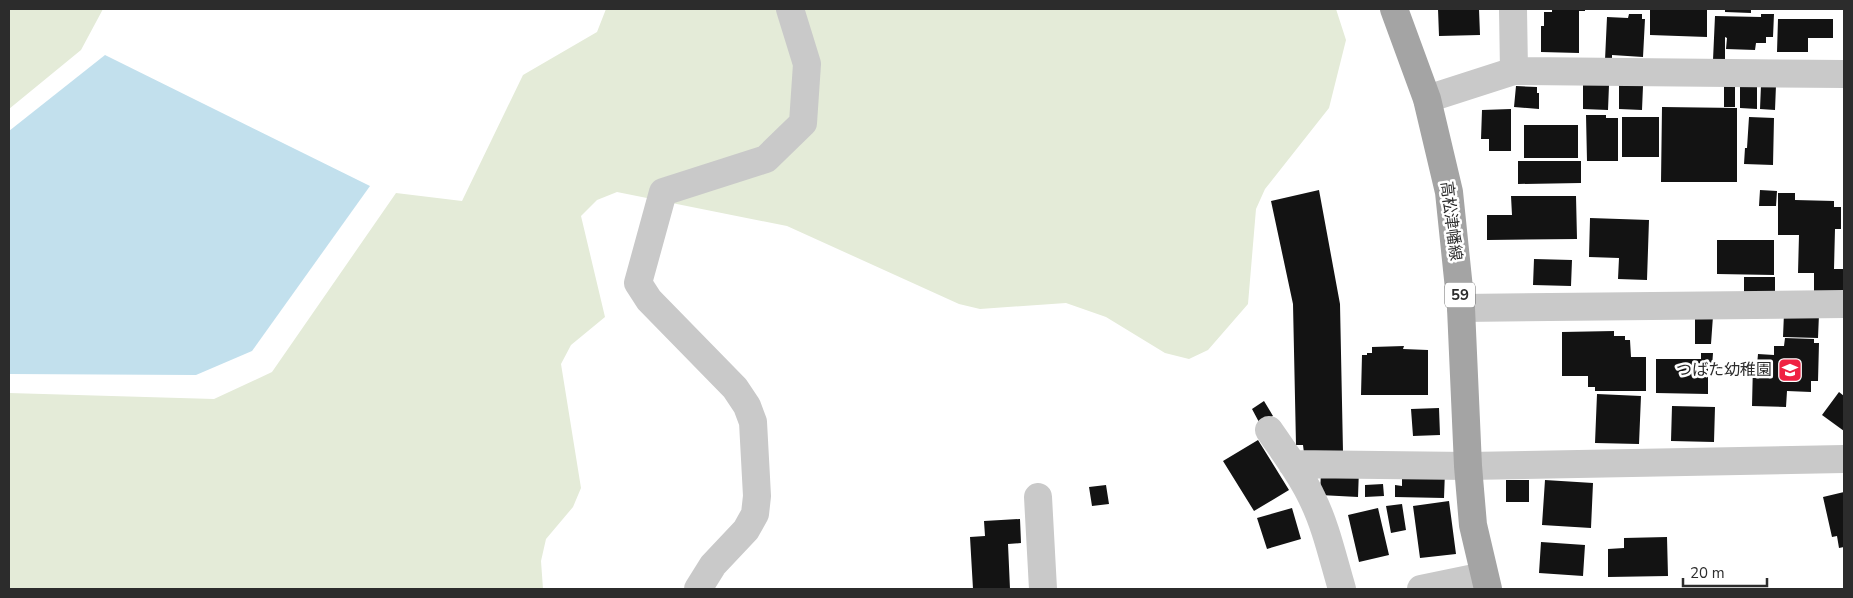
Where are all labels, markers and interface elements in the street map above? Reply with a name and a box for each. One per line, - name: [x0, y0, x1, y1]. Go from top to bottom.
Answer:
- street label: 高松津幡線: [1435, 180, 1467, 262]
- road number: 59: [1445, 282, 1475, 308]
- school or university icon: つばた幼稚園: [1777, 357, 1803, 383]
- place label: つばた幼稚園: [1676, 359, 1772, 381]
- scale bar: [1683, 556, 1767, 588]
- text: 20 m: [1690, 563, 1725, 583]

